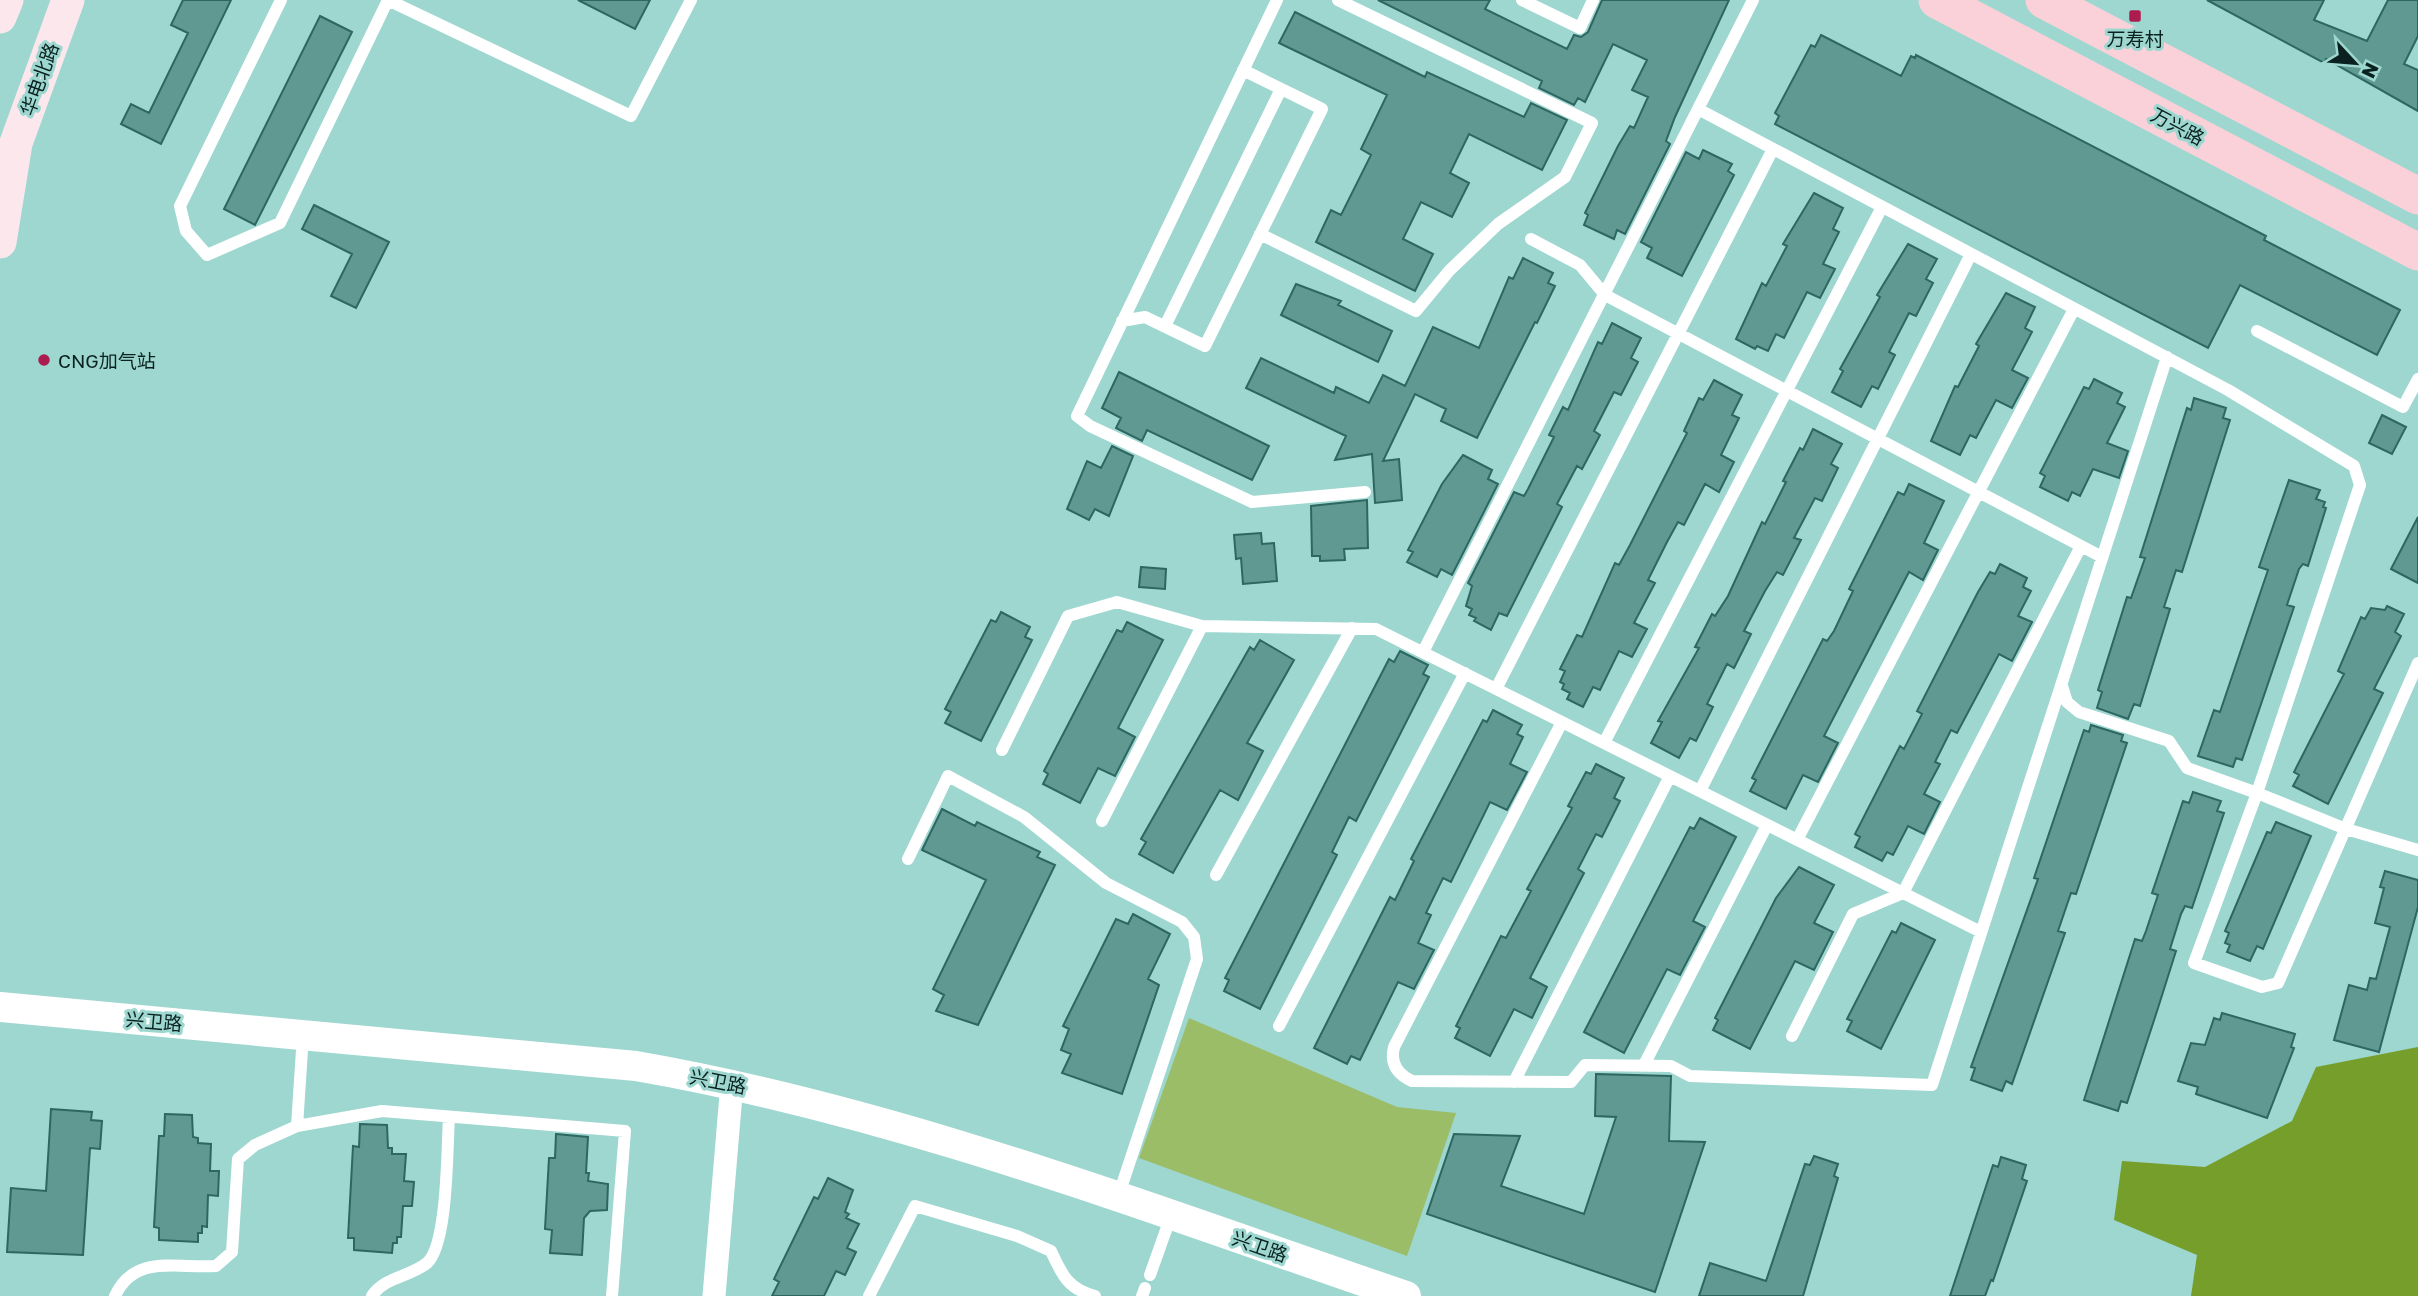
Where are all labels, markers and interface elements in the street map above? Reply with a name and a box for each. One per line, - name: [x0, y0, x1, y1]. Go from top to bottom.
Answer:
- marker: 万寿村: [2127, 8, 2143, 24]
- place label: 万寿村: [2106, 27, 2164, 50]
- north arrow: [2320, 28, 2390, 98]
- street label: 华电北路: [15, 39, 63, 119]
- text: N: [2357, 59, 2384, 82]
- street label: 万兴路: [2147, 102, 2209, 150]
- place label: CNG加气站: [58, 349, 156, 372]
- marker: CNG加气站: [36, 352, 52, 368]
- street label: 兴卫路: [125, 1007, 183, 1035]
- street label: 兴卫路: [688, 1064, 748, 1098]
- street label: 兴卫路: [1229, 1226, 1291, 1266]

